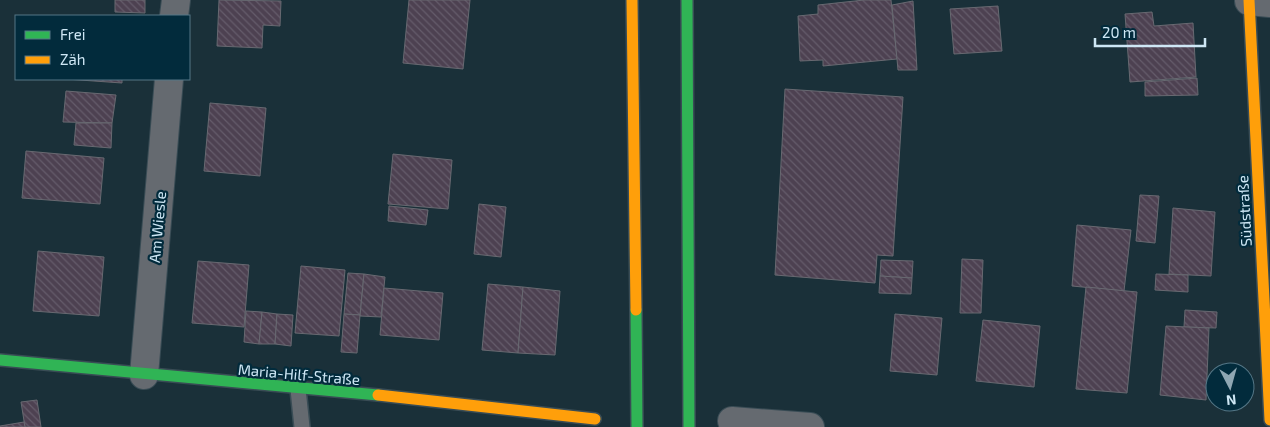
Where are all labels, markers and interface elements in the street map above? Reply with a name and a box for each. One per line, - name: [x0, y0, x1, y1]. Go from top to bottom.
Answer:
- legend: [15, 15, 190, 80]
- scale bar: [1095, 15, 1205, 47]
- text: 20 m: [1102, 23, 1136, 41]
- text: Frei: [60, 25, 85, 43]
- text: Zäh: [60, 50, 85, 68]
- street label: Südstraße: [1233, 175, 1255, 247]
- street label: Am Wiesle: [145, 190, 169, 264]
- street label: Maria-Hilf-Straße: [237, 360, 361, 388]
- north arrow: [1205, 362, 1255, 412]
- text: N: [1225, 391, 1237, 409]

